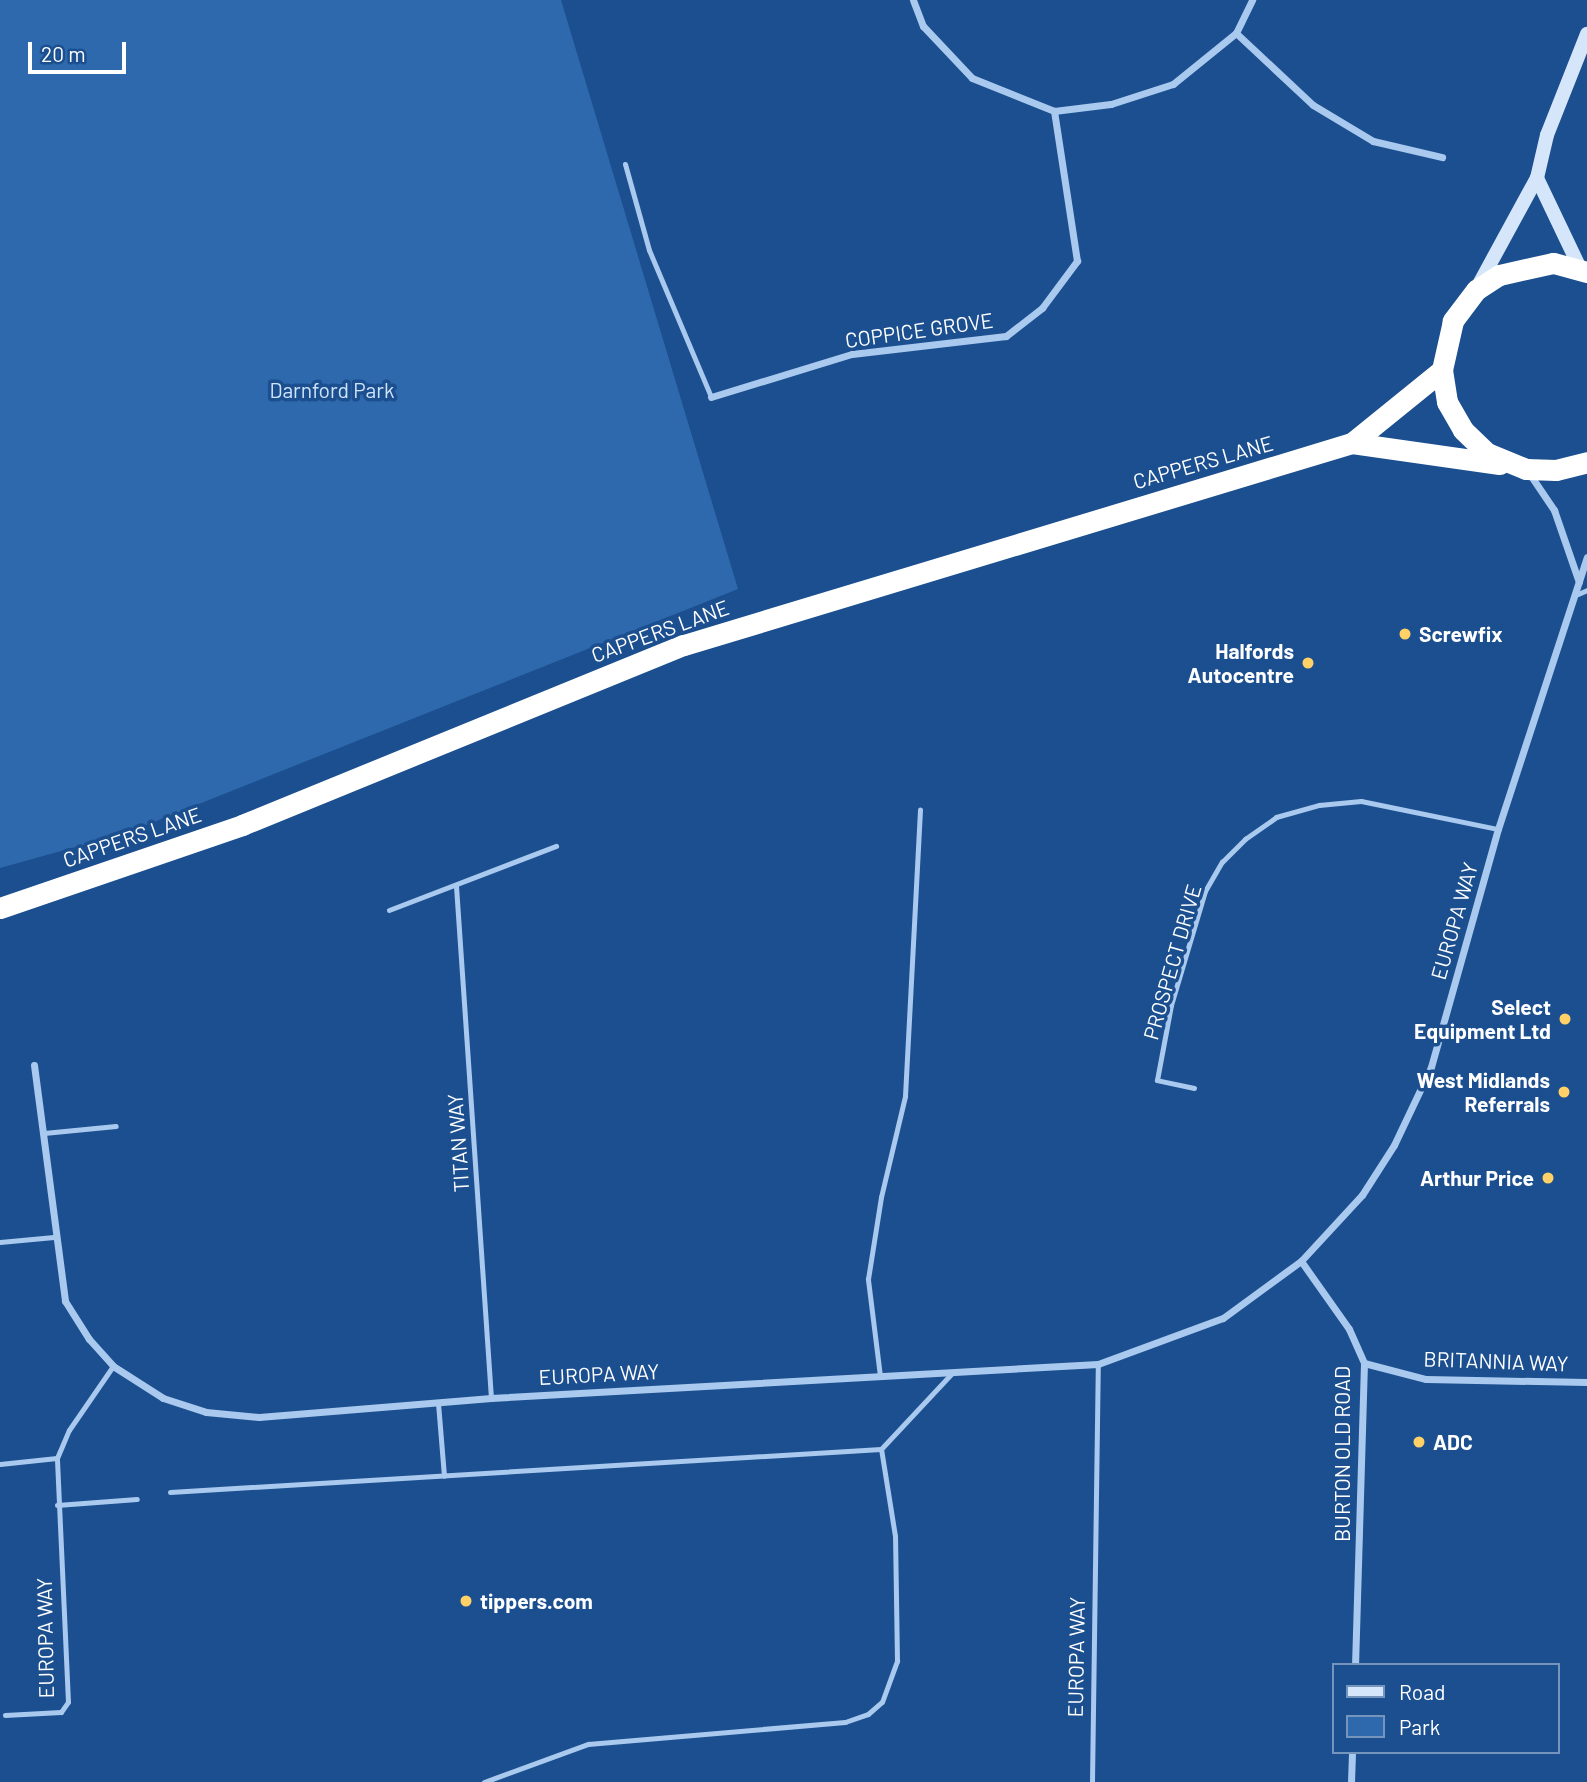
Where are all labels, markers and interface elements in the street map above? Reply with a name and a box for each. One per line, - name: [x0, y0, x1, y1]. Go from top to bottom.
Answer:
- scale bar: [32, 28, 130, 72]
- text: 20 m: [41, 41, 86, 66]
- street label: COPPICE GROVE: [843, 307, 995, 353]
- park label: Darnford Park: [270, 377, 394, 403]
- street label: CAPPERS LANE: [1130, 430, 1276, 494]
- street label: CAPPERS LANE: [588, 594, 732, 668]
- place label: Screwfix: [1419, 621, 1503, 647]
- marker: Screwfix: [1397, 626, 1413, 642]
- place label: Halfords Autocentre: [1188, 638, 1294, 688]
- marker: Halfords Autocentre: [1300, 655, 1316, 671]
- street label: CAPPERS LANE: [60, 802, 204, 872]
- street label: EUROPA WAY: [1425, 859, 1483, 983]
- street label: PROSPECT DRIVE: [1138, 881, 1206, 1043]
- place label: Select Equipment Ltd: [1414, 994, 1551, 1044]
- marker: Select Equipment Ltd: [1557, 1011, 1573, 1027]
- place label: West Midlands Referrals: [1417, 1067, 1550, 1117]
- marker: West Midlands Referrals: [1556, 1084, 1572, 1100]
- street label: TITAN WAY: [442, 1093, 474, 1193]
- place label: Arthur Price: [1420, 1165, 1534, 1191]
- marker: Arthur Price: [1540, 1170, 1556, 1186]
- street label: BRITANNIA WAY: [1423, 1346, 1569, 1376]
- street label: EUROPA WAY: [538, 1358, 660, 1390]
- street label: BURTON OLD ROAD: [1329, 1366, 1355, 1542]
- place label: ADC: [1433, 1429, 1473, 1455]
- marker: ADC: [1411, 1434, 1427, 1450]
- street label: EUROPA WAY: [31, 1577, 59, 1699]
- place label: tippers.com: [480, 1588, 593, 1614]
- marker: tippers.com: [458, 1593, 474, 1609]
- street label: EUROPA WAY: [1062, 1596, 1090, 1718]
- legend: [1332, 1663, 1559, 1754]
- text: Road: [1399, 1679, 1445, 1704]
- text: Park: [1399, 1714, 1440, 1739]

